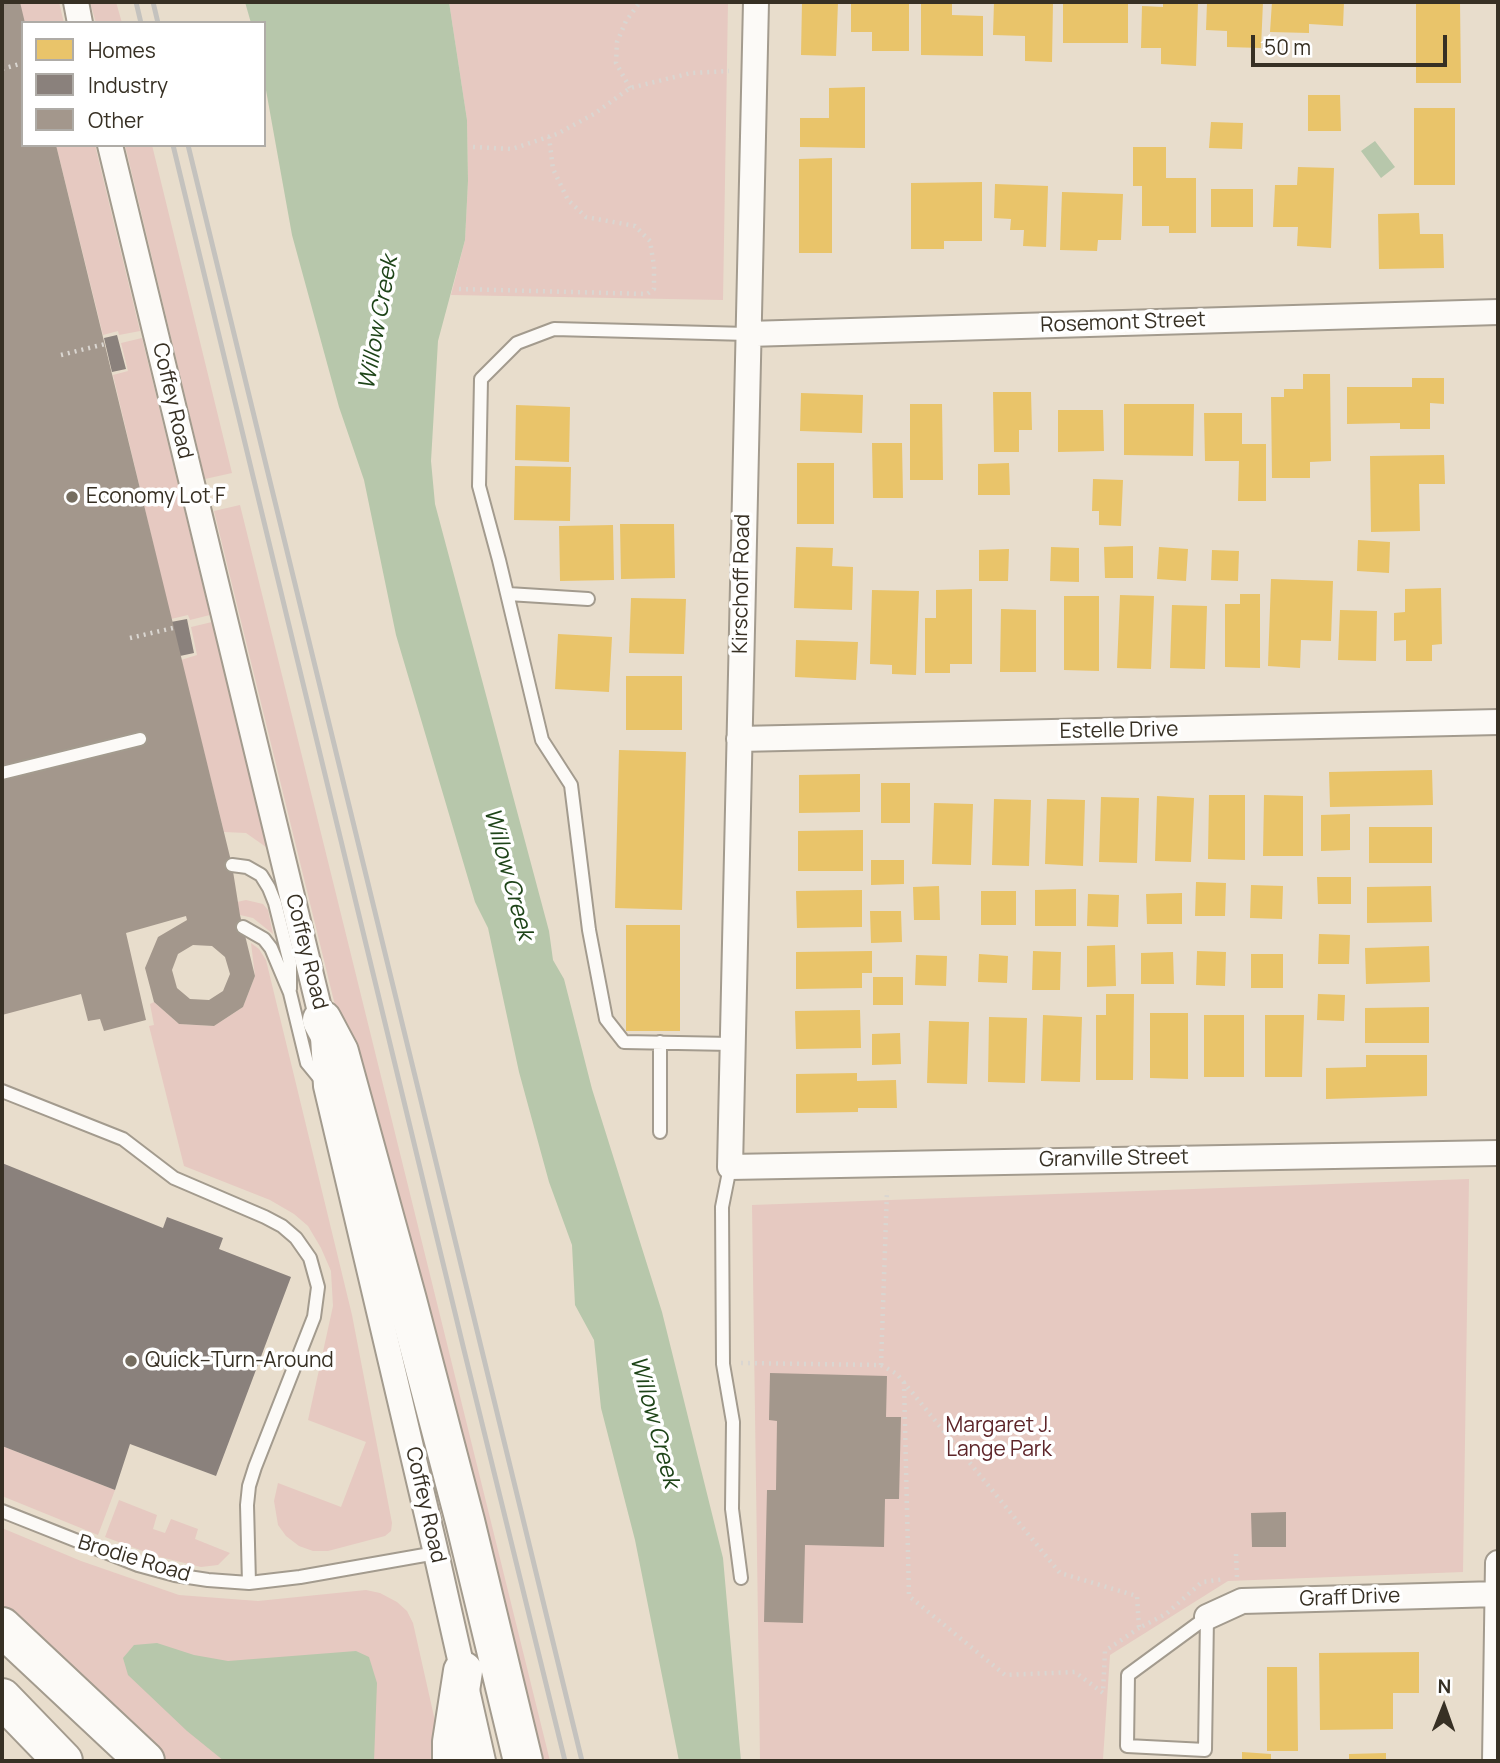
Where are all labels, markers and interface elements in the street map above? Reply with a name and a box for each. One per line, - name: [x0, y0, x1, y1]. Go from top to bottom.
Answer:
- legend: [21, 21, 266, 147]
- scale bar: [1255, 21, 1451, 65]
- text: 50 m: [1264, 33, 1311, 61]
- text: Homes: [88, 36, 156, 64]
- text: Industry: [88, 71, 168, 99]
- text: Other: [88, 106, 144, 134]
- water label: Willow Creek: [354, 254, 404, 392]
- street label: Rosemont Street: [1040, 308, 1206, 338]
- street label: Coffey Road: [146, 341, 198, 461]
- place label: Economy Lot F: [86, 484, 226, 510]
- marker: Economy Lot F: [64, 489, 80, 505]
- street label: Kirschoff Road: [728, 514, 756, 654]
- street label: Estelle Drive: [1059, 717, 1179, 745]
- water label: Willow Creek: [477, 805, 539, 943]
- street label: Coffey Road: [279, 892, 333, 1012]
- street label: Granville Street: [1039, 1145, 1189, 1173]
- place label: Quick–Turn-Around: [145, 1348, 334, 1374]
- marker: Quick–Turn-Around: [123, 1353, 139, 1369]
- water label: Willow Creek: [623, 1353, 685, 1491]
- park label: Margaret J. Lange Park: [946, 1413, 1052, 1463]
- street label: Coffey Road: [399, 1445, 451, 1565]
- street label: Brodie Road: [75, 1530, 193, 1588]
- street label: Graff Drive: [1299, 1584, 1401, 1612]
- north arrow: [1409, 1672, 1479, 1742]
- text: N: [1437, 1673, 1451, 1699]

